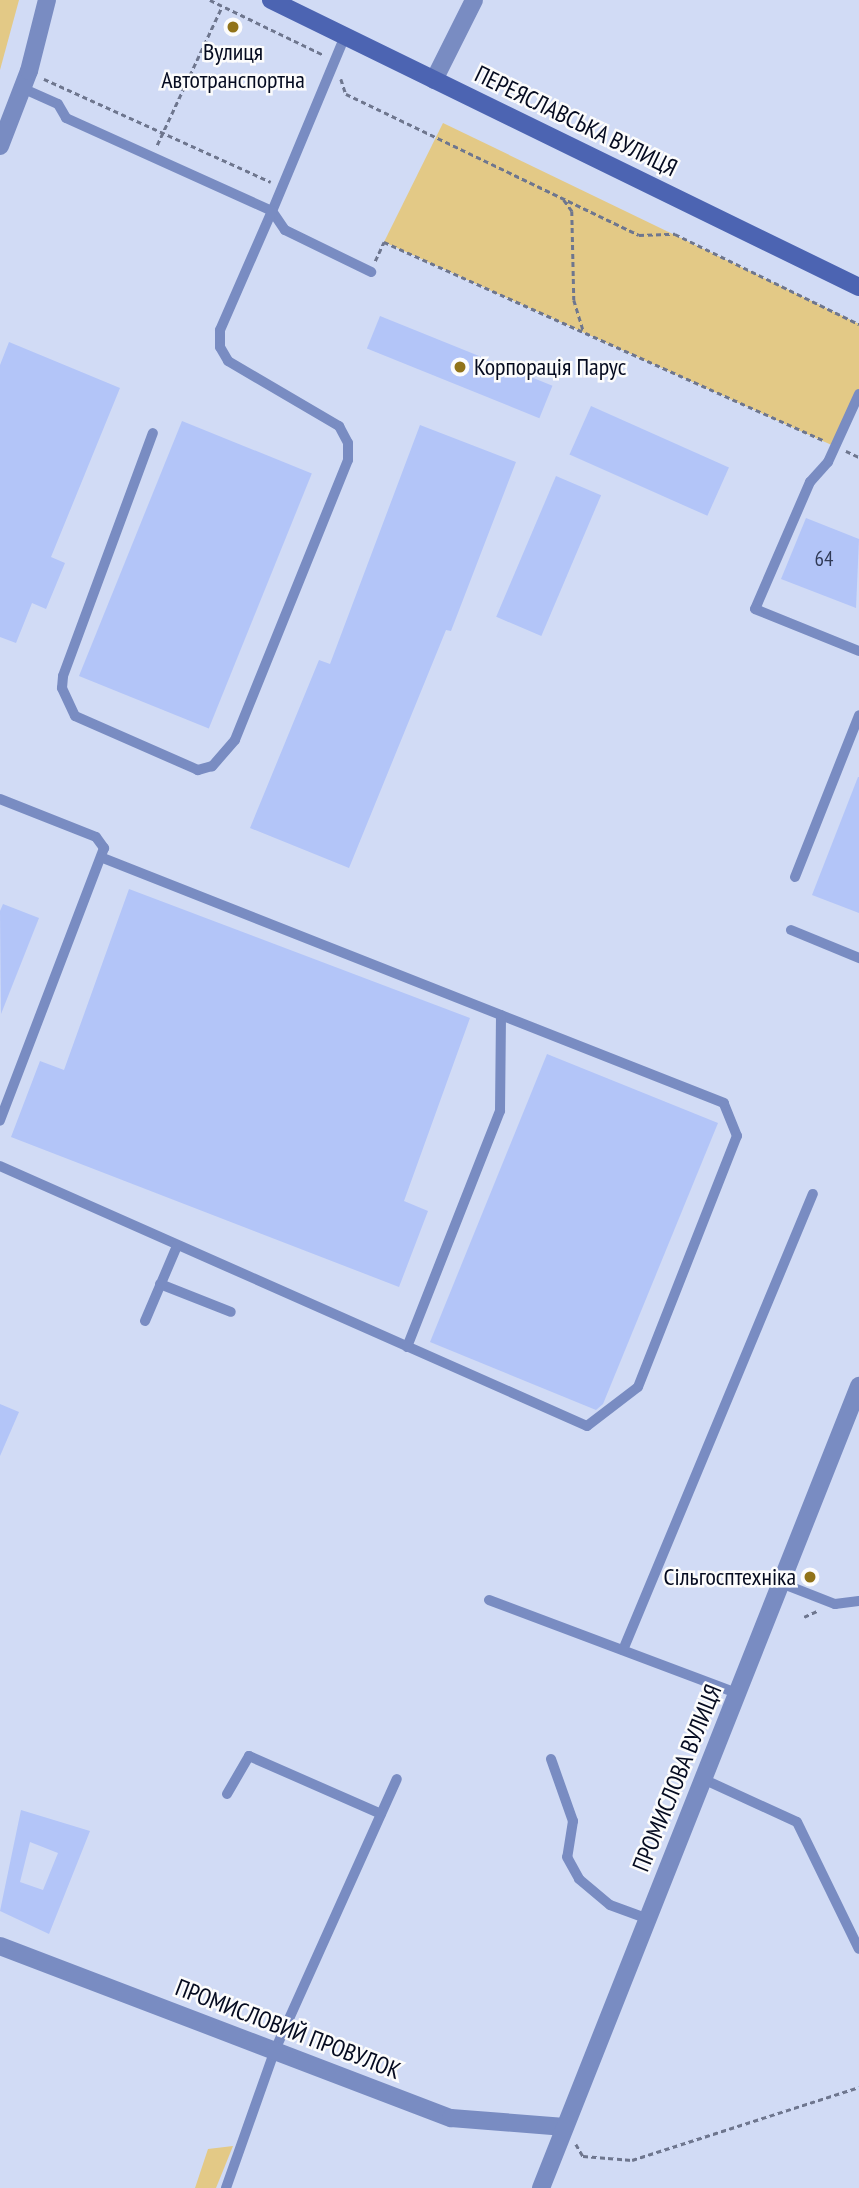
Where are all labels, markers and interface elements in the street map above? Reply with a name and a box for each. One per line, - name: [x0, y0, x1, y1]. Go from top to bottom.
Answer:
- marker: Вулиця Автотранспортна: [225, 19, 241, 35]
- place label: Вулиця Автотранспортна: [161, 38, 305, 94]
- street label: ПЕРЕЯСЛАВСЬКА ВУЛИЦЯ: [470, 59, 682, 183]
- place label: Корпорація Парус: [474, 353, 626, 381]
- marker: Корпорація Парус: [452, 359, 468, 375]
- house number: 64: [815, 546, 833, 572]
- place label: Сільгосптехніка: [664, 1563, 796, 1591]
- marker: Сільгосптехніка: [802, 1569, 818, 1585]
- street label: ПРОМИСЛОВА ВУЛИЦЯ: [626, 1680, 728, 1876]
- street label: ПРОМИСЛОВИЙ ПРОВУЛОК: [171, 1973, 405, 2085]

